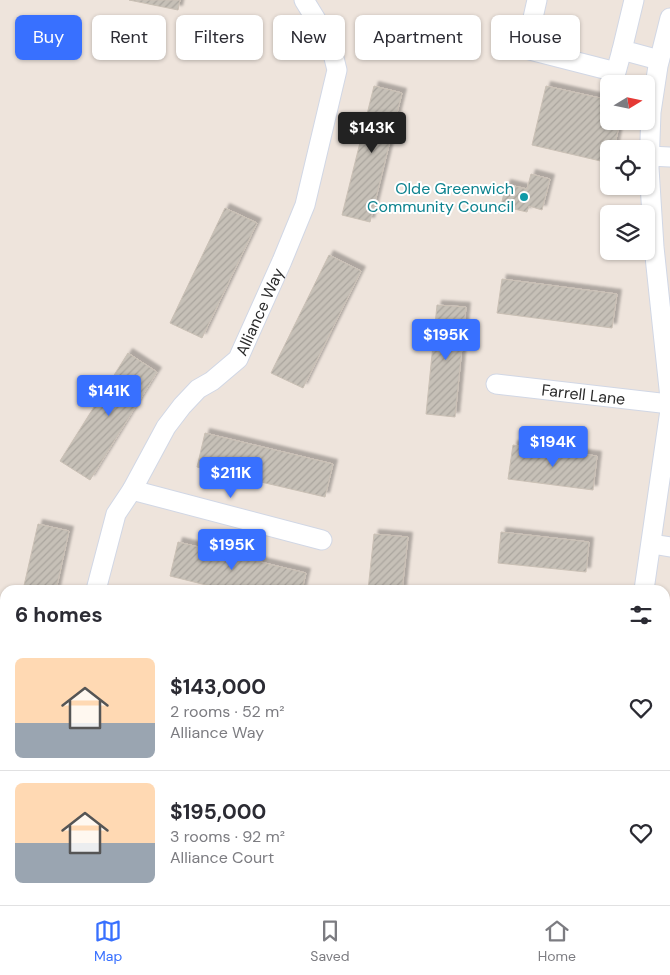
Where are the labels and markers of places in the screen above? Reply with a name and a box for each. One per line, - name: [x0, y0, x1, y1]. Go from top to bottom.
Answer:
- pin: $143K: [337, 112, 407, 154]
- place label: Olde Greenwich Community Council: [367, 178, 514, 217]
- marker: Olde Greenwich Community Council: [518, 191, 530, 203]
- pin: $195K: [411, 318, 481, 361]
- pin: $141K: [74, 374, 144, 417]
- pin: $194K: [518, 426, 588, 468]
- pin: $211K: [196, 456, 266, 499]
- pin: $195K: [197, 528, 267, 571]

